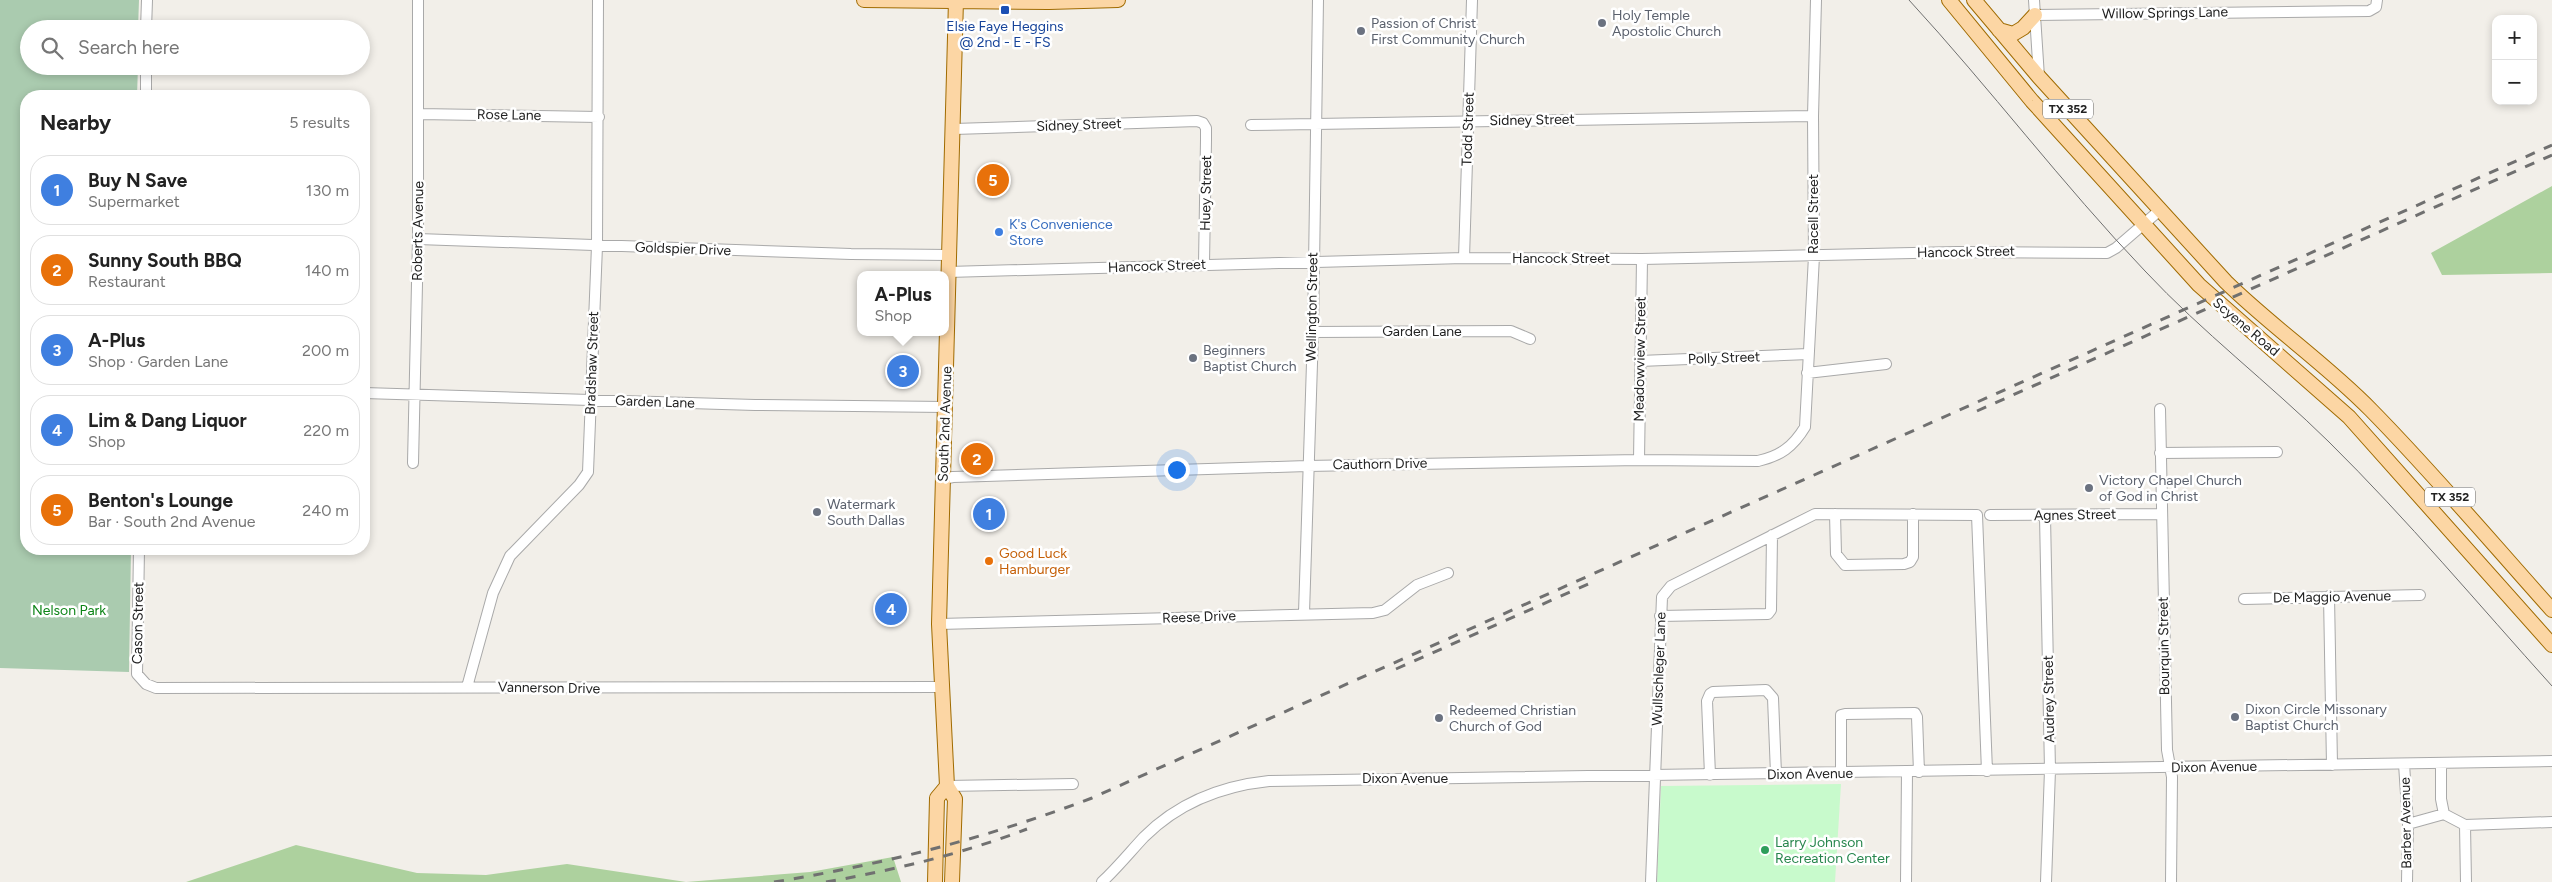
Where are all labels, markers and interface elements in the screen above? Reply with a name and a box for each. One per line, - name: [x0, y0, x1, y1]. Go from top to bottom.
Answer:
- street label: Willow Springs Lane: [2102, 3, 2228, 23]
- marker: Elsie Faye Heggins @ 2nd - E - FS: [999, 4, 1011, 16]
- place label: Holy Temple Apostolic Church: [1612, 7, 1721, 40]
- place label: Passion of Christ First Community Church: [1371, 15, 1525, 48]
- map controls: [2492, 15, 2537, 105]
- button: +: [2492, 15, 2537, 60]
- marker: Holy Temple Apostolic Church: [1596, 17, 1608, 29]
- place label: Elsie Faye Heggins @ 2nd - E - FS: [946, 18, 1064, 51]
- search box: [20, 20, 370, 75]
- marker: Passion of Christ First Community Church: [1355, 25, 1367, 37]
- icon: search: [38, 34, 66, 62]
- text: Search here: [78, 36, 180, 59]
- button: −: [2492, 60, 2537, 105]
- street label: Todd Street: [1458, 92, 1478, 166]
- road number: TX 352: [2043, 100, 2093, 118]
- street label: Rose Lane: [477, 106, 542, 124]
- text: Nearby: [40, 110, 111, 135]
- street label: Sidney Street: [1489, 111, 1575, 129]
- text: 5 results: [289, 113, 350, 132]
- street label: Sidney Street: [1036, 115, 1122, 135]
- street label: Huey Street: [1197, 155, 1215, 231]
- pin: 5: [977, 161, 1009, 199]
- text: Buy N Save: [88, 169, 187, 192]
- street label: Racell Street: [1805, 174, 1822, 254]
- street label: Roberts Avenue: [409, 180, 427, 281]
- text: 1: [54, 181, 60, 200]
- text: 130 m: [306, 181, 349, 200]
- text: Supermarket: [88, 192, 180, 211]
- place label: K's Convenience Store: [1009, 216, 1113, 249]
- marker: K's Convenience Store: [993, 226, 1005, 238]
- street label: Goldspier Drive: [635, 239, 732, 259]
- street label: Hancock Street: [1917, 243, 2015, 261]
- text: Sunny South BBQ: [88, 249, 242, 272]
- street label: Hancock Street: [1512, 250, 1610, 267]
- street label: Wellington Street: [1303, 252, 1321, 362]
- street label: Hancock Street: [1108, 256, 1206, 276]
- text: 2: [52, 261, 62, 280]
- text: 140 m: [305, 261, 349, 280]
- popup: [857, 271, 949, 336]
- text: Restaurant: [88, 272, 166, 291]
- text: A-Plus: [874, 283, 932, 306]
- street label: Scyene Road: [2209, 294, 2283, 360]
- street label: Meadowview Street: [1630, 296, 1650, 422]
- text: Shop: [874, 306, 912, 325]
- street label: Bradshaw Street: [582, 311, 602, 415]
- street label: Garden Lane: [1382, 323, 1462, 340]
- text: A-Plus: [88, 329, 145, 352]
- text: 3: [53, 341, 61, 360]
- text: 200 m: [302, 341, 349, 360]
- place label: Beginners Baptist Church: [1203, 342, 1297, 375]
- street label: Polly Street: [1688, 348, 1760, 368]
- text: Shop · Garden Lane: [88, 352, 228, 371]
- pin: 3: [887, 352, 919, 390]
- marker: Beginners Baptist Church: [1187, 352, 1199, 364]
- street label: South 2nd Avenue: [934, 366, 956, 482]
- street label: Garden Lane: [615, 392, 695, 412]
- text: Lim & Dang Liquor: [88, 409, 247, 432]
- text: 4: [52, 421, 62, 440]
- text: 220 m: [303, 421, 349, 440]
- text: Shop: [88, 432, 126, 451]
- pin: 2: [961, 440, 993, 478]
- street label: Cauthorn Drive: [1333, 455, 1428, 473]
- your location: [1164, 457, 1190, 483]
- place label: Victory Chapel Church of God in Christ: [2099, 472, 2242, 505]
- marker: Victory Chapel Church of God in Christ: [2083, 482, 2095, 494]
- road number: TX 352: [2425, 488, 2475, 507]
- text: Benton's Lounge: [88, 489, 233, 512]
- pin: 1: [973, 495, 1005, 533]
- place label: Watermark South Dallas: [827, 496, 905, 529]
- text: 5: [52, 501, 62, 520]
- text: 240 m: [302, 501, 349, 520]
- marker: Watermark South Dallas: [811, 506, 823, 518]
- street label: Agnes Street: [2034, 506, 2116, 524]
- text: Bar · South 2nd Avenue: [88, 512, 256, 531]
- place label: Good Luck Hamburger: [999, 545, 1070, 578]
- marker: Good Luck Hamburger: [983, 555, 995, 567]
- street label: Cason Street: [129, 582, 147, 664]
- street label: De Maggio Avenue: [2273, 587, 2392, 607]
- pin: 4: [875, 590, 907, 628]
- street label: Bourquin Street: [2155, 596, 2173, 696]
- park label: Nelson Park: [32, 602, 106, 619]
- street label: Reese Drive: [1162, 607, 1237, 627]
- street label: Wullschleger Lane: [1649, 611, 1669, 726]
- street label: Audrey Street: [2040, 655, 2058, 743]
- street label: Vannerson Drive: [498, 679, 601, 697]
- place label: Dixon Circle Missonary Baptist Church: [2245, 701, 2388, 734]
- place label: Redeemed Christian Church of God: [1449, 702, 1576, 735]
- marker: Dixon Circle Missonary Baptist Church: [2229, 711, 2241, 723]
- marker: Redeemed Christian Church of God: [1433, 712, 1445, 724]
- street label: Dixon Avenue: [2171, 758, 2258, 776]
- street label: Dixon Avenue: [1767, 765, 1854, 783]
- street label: Dixon Avenue: [1362, 770, 1448, 787]
- street label: Barber Avenue: [2397, 777, 2415, 869]
- place label: Larry Johnson Recreation Center: [1775, 834, 1890, 867]
- marker: Larry Johnson Recreation Center: [1759, 844, 1771, 856]

